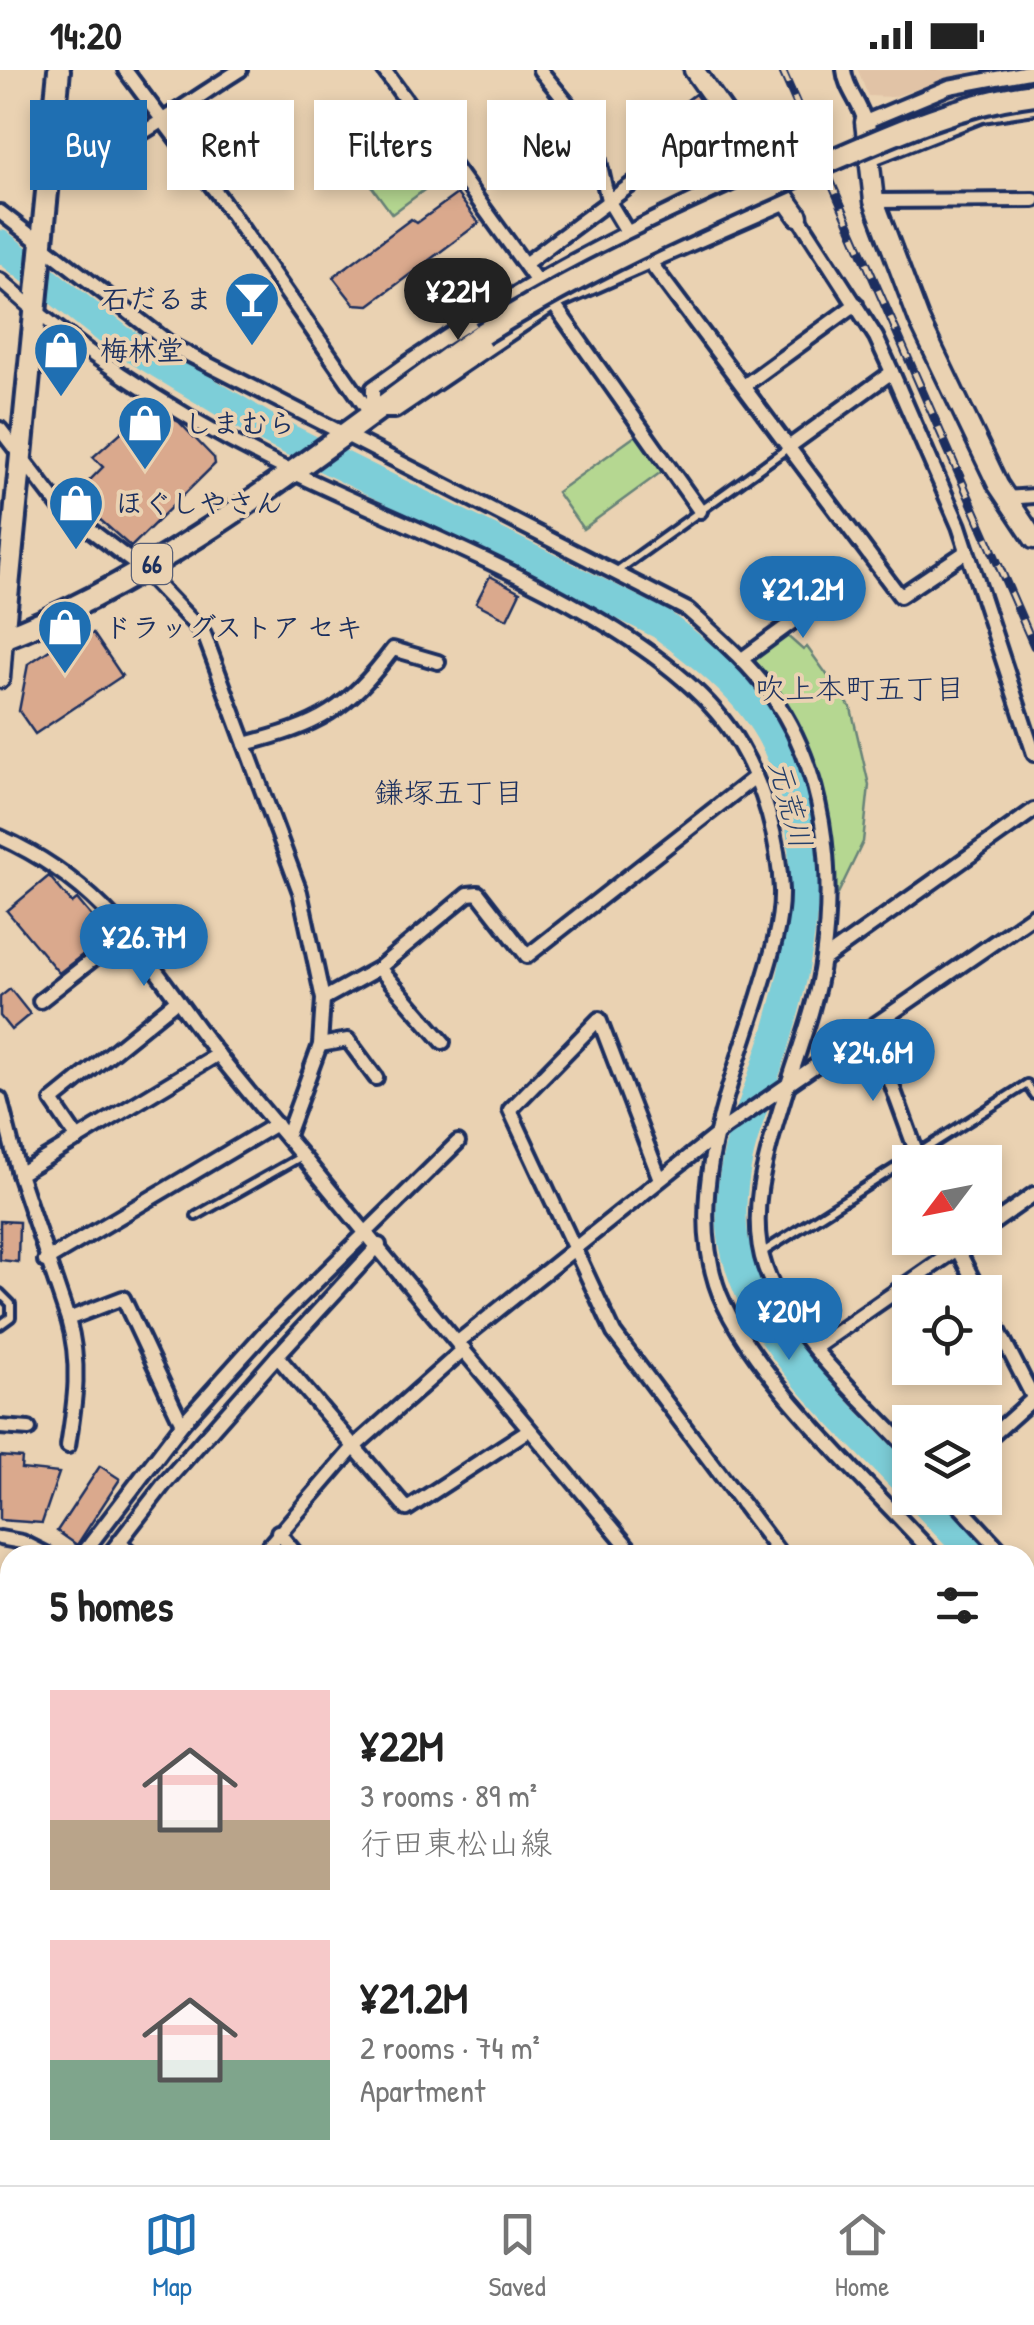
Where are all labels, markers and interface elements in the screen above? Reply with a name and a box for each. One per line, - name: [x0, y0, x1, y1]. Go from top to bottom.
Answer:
- text: 14:20: [50, 9, 122, 61]
- chip: Buy: [30, 100, 147, 190]
- chip: Rent: [167, 100, 294, 190]
- chip: Filters: [314, 100, 467, 190]
- chip: New: [487, 100, 606, 190]
- chip: Apartment: [626, 100, 833, 190]
- pin: ¥22M: [399, 258, 517, 343]
- bar icon: 石だるま: [222, 269, 282, 348]
- text: ¥22M: [426, 269, 490, 312]
- place label: 石だるま: [101, 280, 213, 318]
- shop icon: 梅林堂: [31, 320, 91, 399]
- place label: 梅林堂: [100, 331, 184, 369]
- shop icon: しまむら: [115, 393, 175, 472]
- place label: しまむら: [184, 404, 296, 442]
- shop icon: ほぐしやさん: [46, 473, 106, 552]
- place label: ほぐしやさん: [115, 484, 283, 522]
- road number: 66: [132, 544, 172, 584]
- pin: ¥21.2M: [722, 556, 884, 641]
- text: ¥21.2M: [762, 567, 844, 610]
- shop icon: ドラッグストア セキ: [35, 597, 95, 676]
- place label: ドラッグストア セキ: [104, 608, 363, 646]
- district label: 吹上本町五丁目: [755, 668, 965, 708]
- water label: 元荒川: [760, 755, 822, 853]
- district label: 鎌塚五丁目: [374, 772, 524, 812]
- pin: ¥26.7M: [63, 904, 225, 989]
- text: ¥26.7M: [102, 915, 186, 958]
- pin: ¥24.6M: [792, 1019, 954, 1104]
- text: ¥24.6M: [833, 1030, 913, 1073]
- north arrow: [892, 1145, 1002, 1255]
- map controls: [892, 1145, 1002, 1515]
- button: locate: [892, 1275, 1002, 1385]
- pin: ¥20M: [730, 1278, 848, 1363]
- text: ¥20M: [757, 1289, 821, 1332]
- button: layers: [892, 1405, 1002, 1515]
- text: 5 homes: [50, 1577, 173, 1634]
- icon: filters: [930, 1578, 985, 1633]
- text: ¥22M: [360, 1717, 444, 1774]
- icon: home: [130, 1730, 250, 1850]
- text: 3 rooms · 89 m²: [360, 1774, 537, 1817]
- text: 行田東松山線: [360, 1821, 552, 1864]
- text: ¥21.2M: [360, 1969, 468, 2026]
- icon: home: [130, 1980, 250, 2100]
- text: 2 rooms · 74 m²: [360, 2026, 540, 2069]
- text: Apartment: [360, 2069, 485, 2112]
- tab: Map: [144, 2207, 199, 2305]
- tab: Saved: [488, 2207, 546, 2305]
- tab: Home: [835, 2207, 890, 2305]

